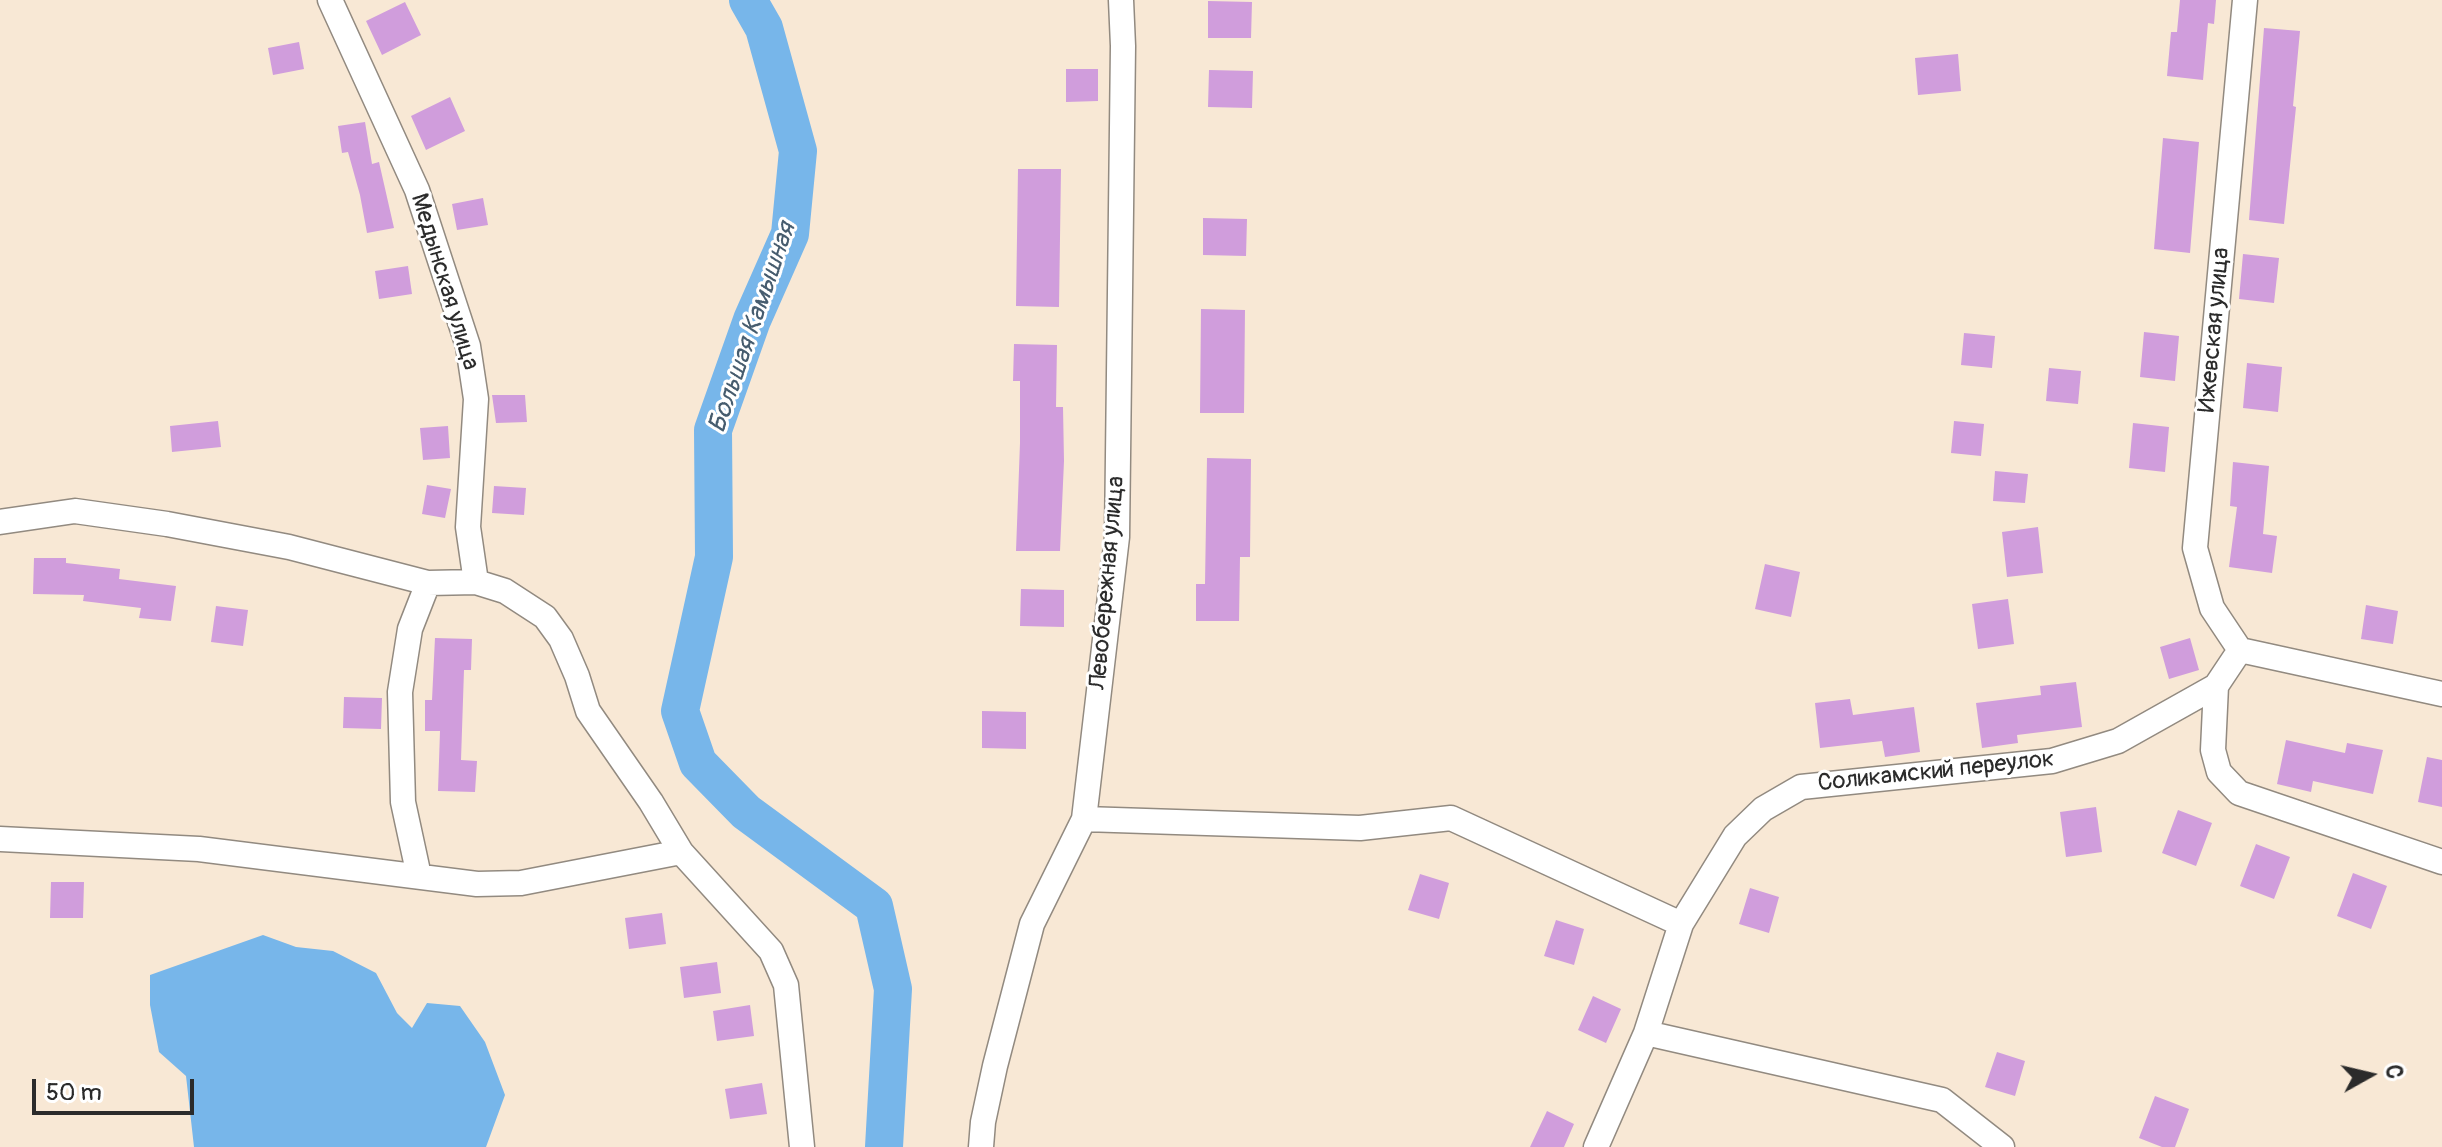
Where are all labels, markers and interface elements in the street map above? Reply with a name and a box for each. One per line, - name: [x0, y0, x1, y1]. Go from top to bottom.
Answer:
- street label: Медынская улица: [403, 190, 485, 374]
- water label: Большая Камышная: [702, 219, 804, 437]
- street label: Ижевская улица: [2193, 246, 2237, 414]
- street label: Левобережная улица: [1084, 475, 1132, 691]
- street label: Соликамский переулок: [1816, 745, 2056, 799]
- north arrow: [2330, 1035, 2410, 1115]
- scale bar: [36, 1063, 198, 1113]
- text: С: [2379, 1063, 2409, 1080]
- text: 50 m: [46, 1078, 102, 1107]

